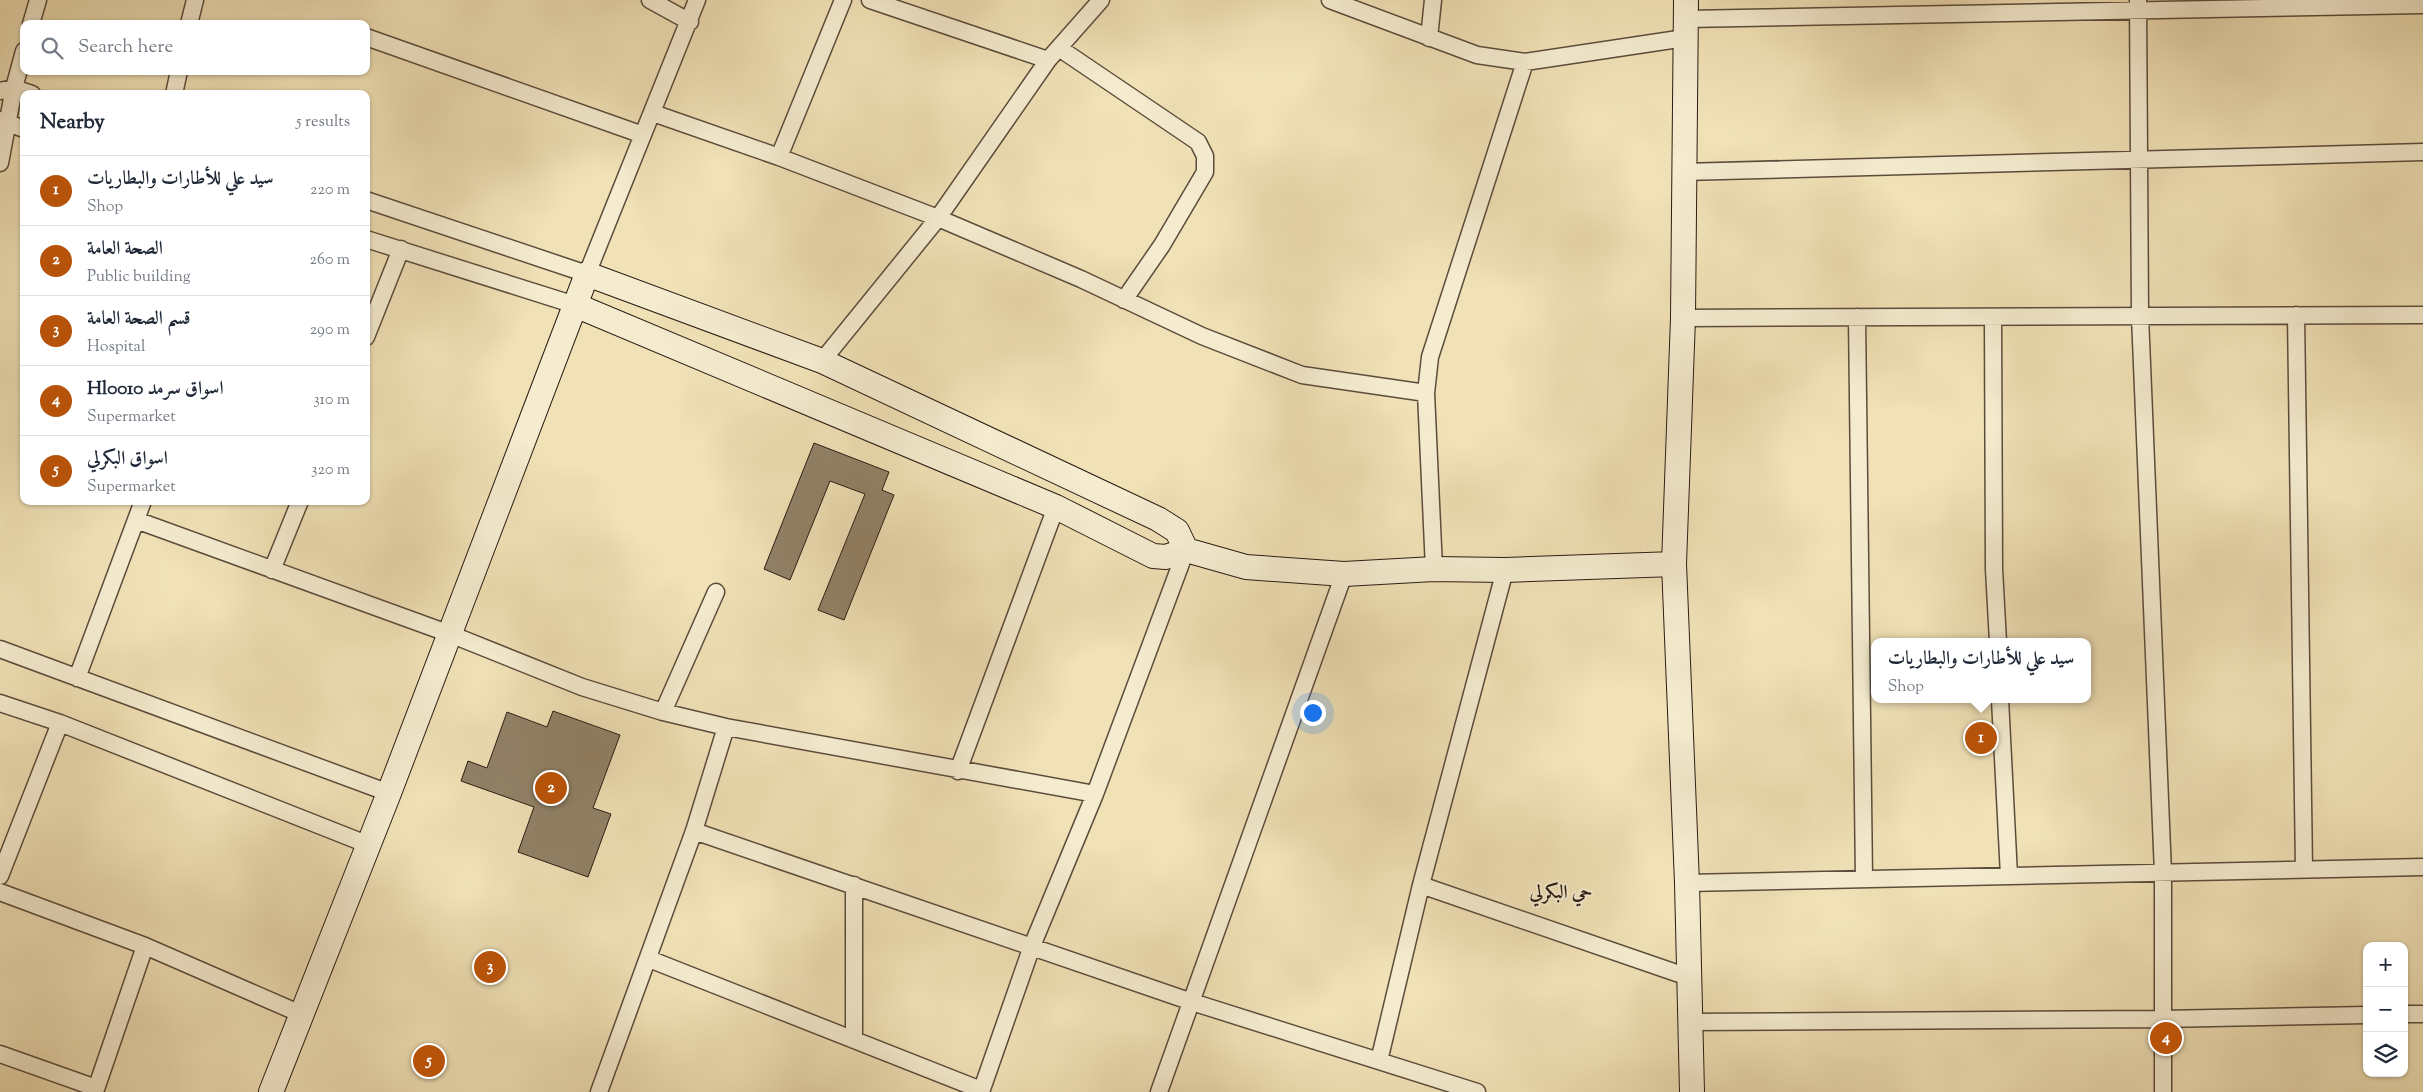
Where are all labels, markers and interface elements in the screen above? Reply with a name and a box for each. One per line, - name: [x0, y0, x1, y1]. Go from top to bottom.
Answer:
- search box: [20, 20, 370, 75]
- icon: search: [38, 34, 66, 62]
- text: Search here: [78, 34, 173, 61]
- text: Nearby: [40, 108, 105, 138]
- text: 5 results: [296, 111, 350, 134]
- text: سيد علي للأطارات والبطاريات: [87, 166, 274, 193]
- text: 1: [53, 179, 59, 202]
- text: 220 m: [310, 179, 350, 202]
- text: Shop: [87, 196, 123, 219]
- text: الصحة العامة: [87, 236, 163, 263]
- text: 2: [52, 249, 60, 272]
- text: 260 m: [309, 249, 350, 272]
- text: Public building: [87, 266, 191, 289]
- text: قسم الصحة العامة: [87, 306, 191, 333]
- text: 3: [53, 319, 59, 342]
- text: 290 m: [310, 319, 350, 342]
- text: Hospital: [87, 336, 145, 359]
- text: Hl0010 اسواق سرمد: [87, 376, 224, 403]
- text: 4: [52, 389, 60, 412]
- text: 310 m: [313, 389, 350, 412]
- text: Supermarket: [87, 406, 176, 429]
- text: اسواق البكرلي: [87, 446, 168, 473]
- text: 5: [53, 459, 59, 482]
- text: 320 m: [311, 459, 350, 482]
- text: Supermarket: [87, 476, 176, 499]
- popup: [1871, 638, 2091, 703]
- text: سيد علي للأطارات والبطاريات: [1888, 646, 2074, 673]
- text: Shop: [1888, 676, 1924, 699]
- your location: [1300, 700, 1326, 726]
- pin: 1: [1965, 719, 1997, 757]
- pin: 2: [535, 769, 567, 807]
- district label: حي البكرلي: [1528, 880, 1593, 907]
- map controls: [2363, 942, 2408, 1077]
- button: +: [2363, 942, 2408, 987]
- pin: 3: [474, 948, 506, 986]
- button: −: [2363, 987, 2408, 1032]
- pin: 4: [2150, 1019, 2182, 1057]
- button: layers: [2363, 1032, 2408, 1077]
- pin: 5: [413, 1042, 445, 1080]

